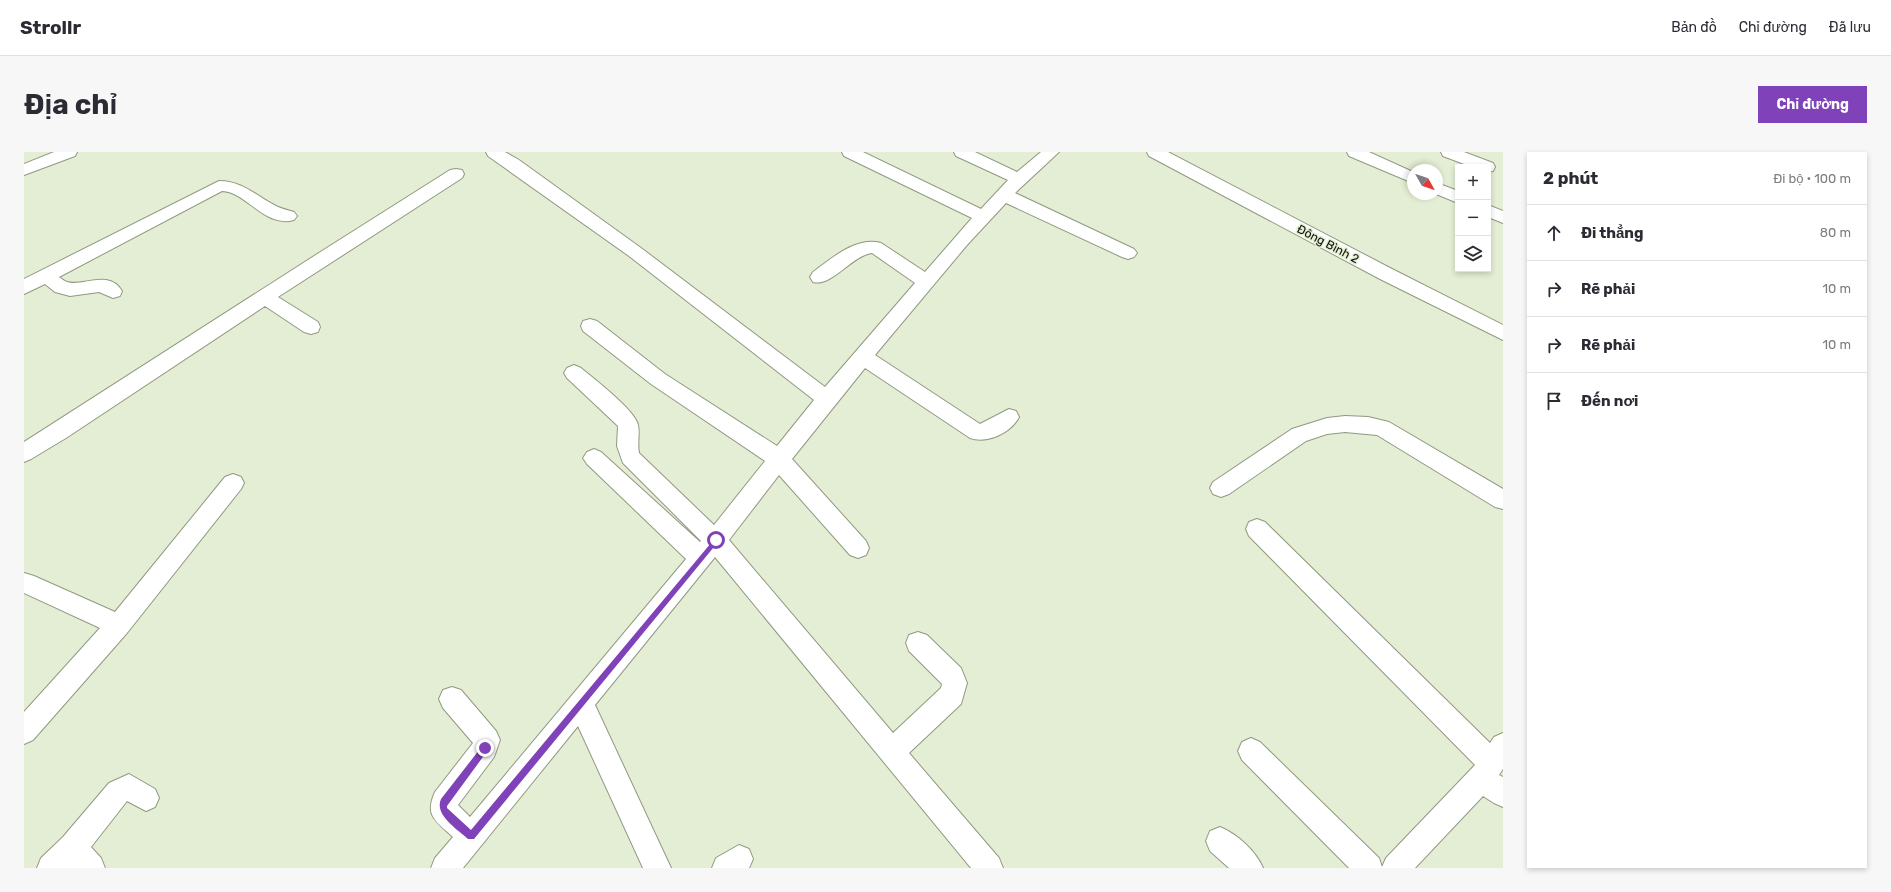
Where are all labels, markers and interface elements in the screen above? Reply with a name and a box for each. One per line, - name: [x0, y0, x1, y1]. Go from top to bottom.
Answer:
- text: Strollr: [20, 16, 81, 39]
- text: Bản đồ: [1671, 19, 1717, 36]
- text: Chỉ đường: [1739, 19, 1807, 36]
- text: Đã lưu: [1829, 19, 1871, 36]
- button: Chỉ đường: [1758, 86, 1867, 123]
- text: Địa chỉ: [24, 88, 117, 121]
- north arrow: [1407, 164, 1443, 200]
- map controls: [1455, 164, 1491, 272]
- button: +: [1455, 164, 1491, 200]
- text: 2 phút: [1543, 168, 1598, 188]
- text: Đi bộ · 100 m: [1773, 171, 1851, 186]
- button: −: [1455, 200, 1491, 236]
- street label: Đông Bình 2: [1295, 222, 1361, 266]
- icon: ahead: [1543, 222, 1565, 244]
- text: Đi thẳng: [1581, 224, 1643, 242]
- text: 80 m: [1820, 225, 1851, 240]
- button: layers: [1455, 236, 1491, 272]
- icon: right: [1543, 278, 1565, 300]
- text: Rẽ phải: [1581, 280, 1635, 298]
- text: 10 m: [1822, 281, 1851, 296]
- icon: right: [1543, 334, 1565, 356]
- text: Rẽ phải: [1581, 336, 1635, 354]
- text: 10 m: [1822, 337, 1851, 352]
- icon: arrive: [1543, 390, 1565, 412]
- text: Đến nơi: [1581, 392, 1638, 410]
- route start: [707, 531, 725, 549]
- route end: [476, 739, 494, 757]

